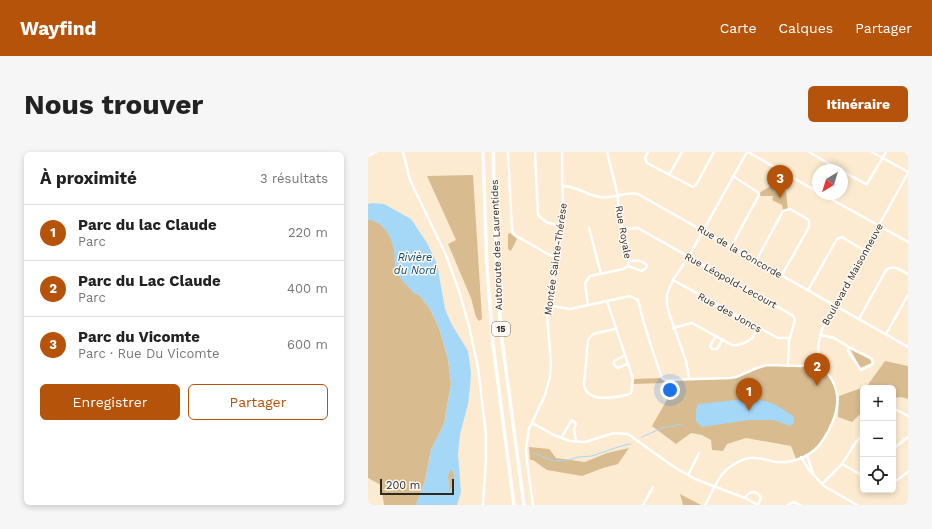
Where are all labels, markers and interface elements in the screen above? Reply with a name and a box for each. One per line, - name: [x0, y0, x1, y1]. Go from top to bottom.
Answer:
- text: Wayfind: [20, 17, 96, 40]
- text: Carte: [720, 20, 757, 36]
- text: Calques: [779, 20, 833, 36]
- text: Partager: [855, 20, 912, 36]
- button: Itinéraire: [808, 86, 908, 122]
- text: Nous trouver: [24, 88, 203, 121]
- north arrow: [812, 164, 848, 200]
- pin: 3: [767, 165, 793, 198]
- text: À proximité: [40, 168, 137, 188]
- text: 3 résultats: [260, 171, 328, 186]
- street label: Autoroute des Laurentides: [489, 179, 504, 311]
- street label: Montée Sainte-Thérèse: [542, 202, 569, 316]
- street label: Rue Royale: [613, 205, 634, 260]
- text: Parc du lac Claude: [78, 216, 217, 234]
- street label: Boulevard Maisonneuve: [820, 221, 885, 327]
- street label: Rue de la Concorde: [695, 223, 784, 280]
- text: 1: [50, 225, 56, 240]
- text: 220 m: [288, 225, 328, 240]
- text: Parc: [78, 234, 106, 249]
- water label: Rivière du Nord: [394, 251, 437, 277]
- street label: Rue Léopold-Lecourt: [683, 251, 779, 311]
- text: Parc du Lac Claude: [78, 272, 221, 290]
- text: 2: [49, 281, 57, 296]
- text: 400 m: [287, 281, 328, 296]
- text: Parc: [78, 290, 106, 305]
- street label: Rue des Joncs: [696, 290, 763, 334]
- road number: 15: [492, 322, 510, 336]
- text: Parc du Vicomte: [78, 328, 200, 346]
- text: 3: [49, 337, 57, 352]
- text: 600 m: [287, 337, 328, 352]
- text: Parc · Rue Du Vicomte: [78, 346, 220, 361]
- pin: 2: [804, 353, 830, 386]
- pin: 1: [736, 378, 762, 411]
- your location: [660, 380, 680, 400]
- button: Enregistrer: [40, 384, 180, 420]
- button: Partager: [188, 384, 328, 420]
- map controls: [860, 385, 896, 493]
- button: +: [860, 385, 896, 421]
- button: −: [860, 421, 896, 457]
- button: locate: [860, 457, 896, 493]
- scale bar: [380, 477, 454, 496]
- text: 200 m: [386, 479, 420, 492]

